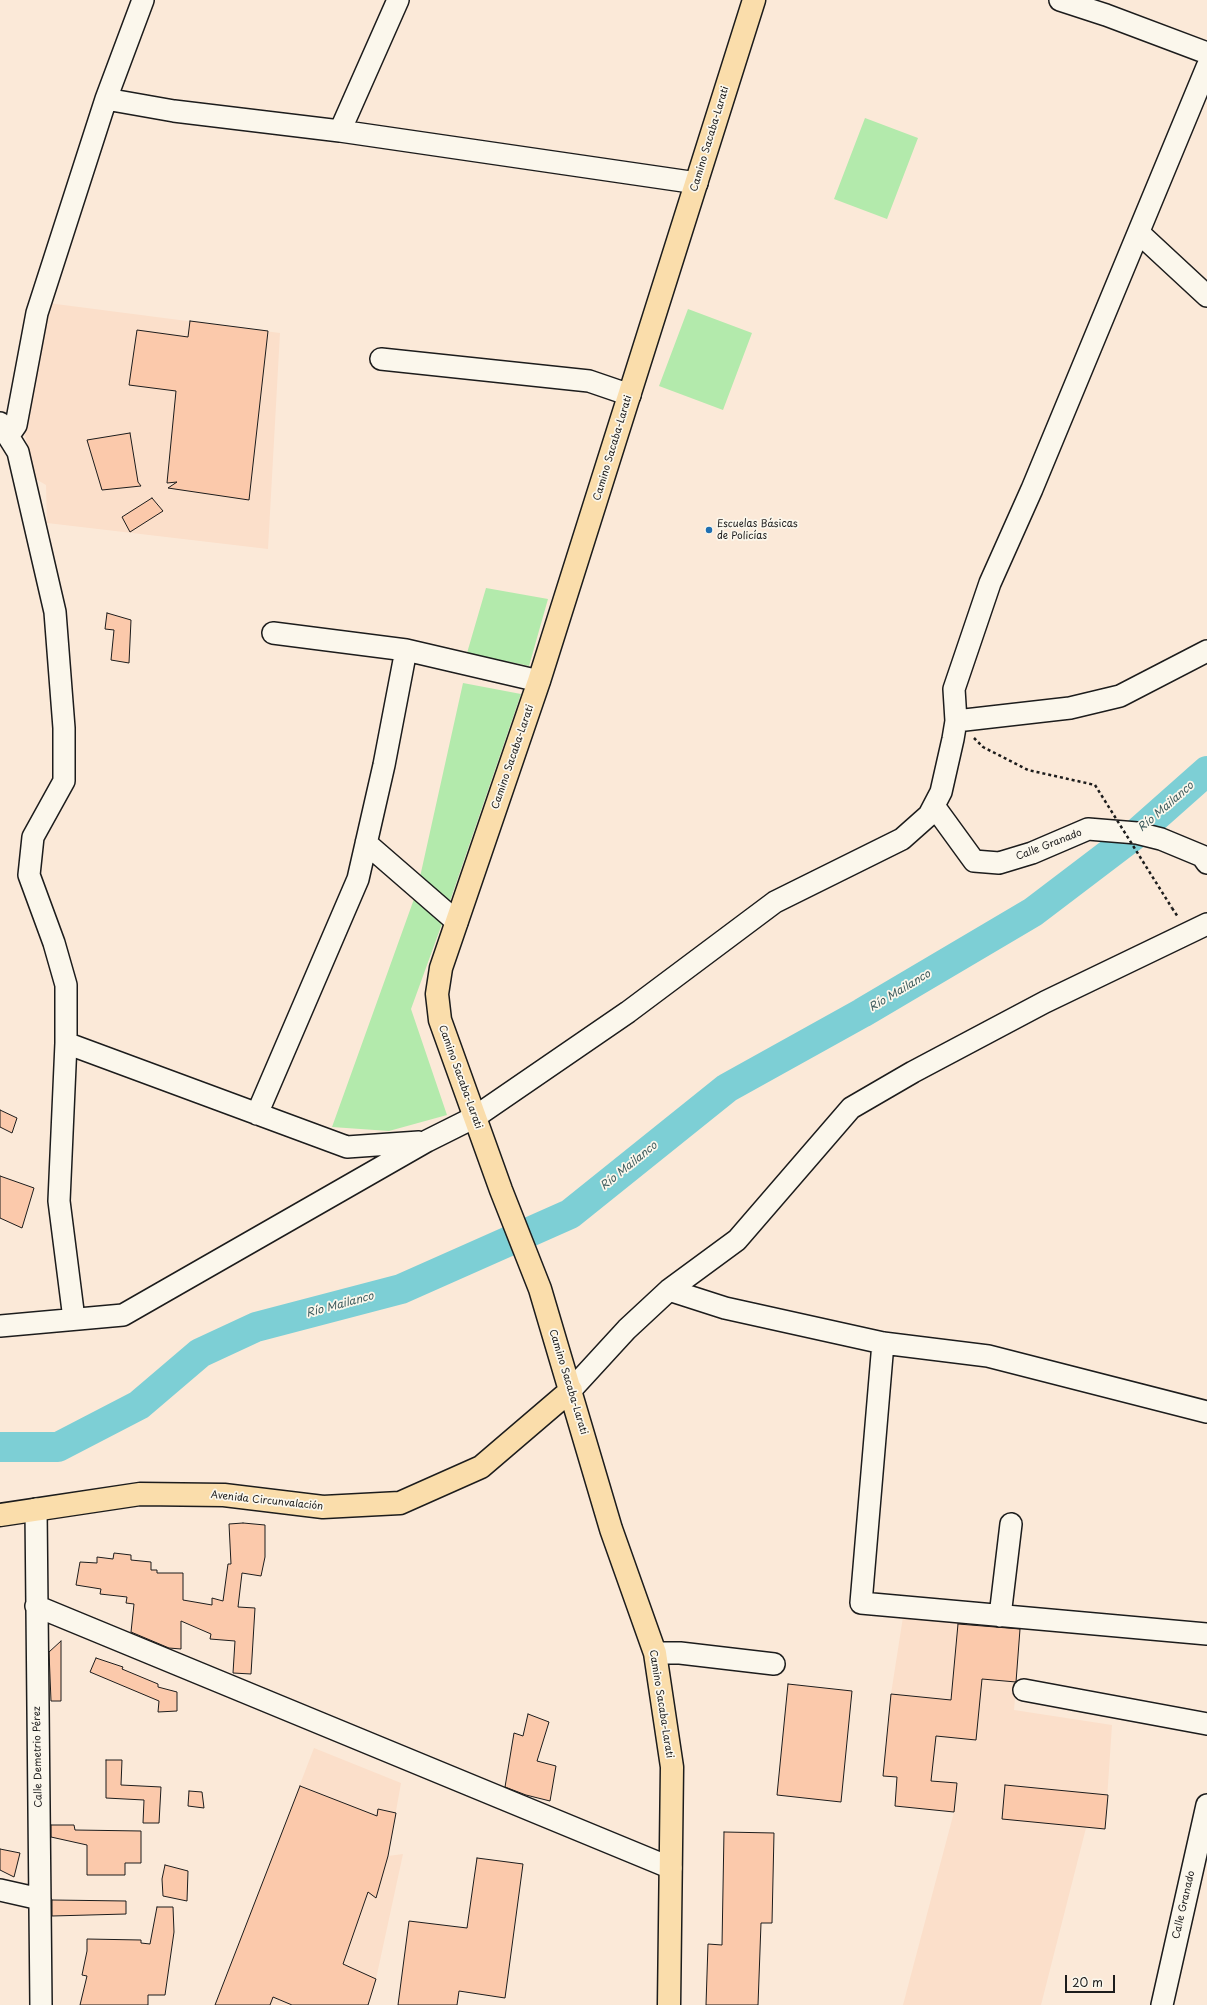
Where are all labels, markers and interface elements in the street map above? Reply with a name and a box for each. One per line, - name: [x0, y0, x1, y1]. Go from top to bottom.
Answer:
- street label: Camino Sacaba-Larati: [688, 85, 732, 193]
- street label: Camino Sacaba-Larati: [591, 394, 635, 502]
- place label: Escuelas Básicas de Policías: [717, 518, 798, 542]
- marker: Escuelas Básicas de Policías: [704, 525, 714, 535]
- street label: Camino Sacaba-Larati: [489, 703, 537, 811]
- water label: Río Mailanco: [1136, 779, 1196, 835]
- street label: Calle Granado: [1014, 827, 1084, 863]
- water label: Río Mailanco: [867, 968, 933, 1014]
- street label: Camino Sacaba-Larati: [436, 1023, 484, 1131]
- water label: Río Mailanco: [598, 1139, 660, 1193]
- water label: Río Mailanco: [305, 1290, 375, 1320]
- street label: Camino Sacaba-Larati: [546, 1328, 590, 1436]
- street label: Avenida Circunvalación: [210, 1489, 324, 1513]
- street label: Camino Sacaba-Larati: [647, 1649, 675, 1759]
- street label: Calle Demetrio Pérez: [31, 1706, 45, 1808]
- street label: Calle Granado: [1170, 1870, 1198, 1940]
- scale bar: [1067, 1967, 1117, 1993]
- text: 20 m: [1072, 1973, 1103, 1991]

